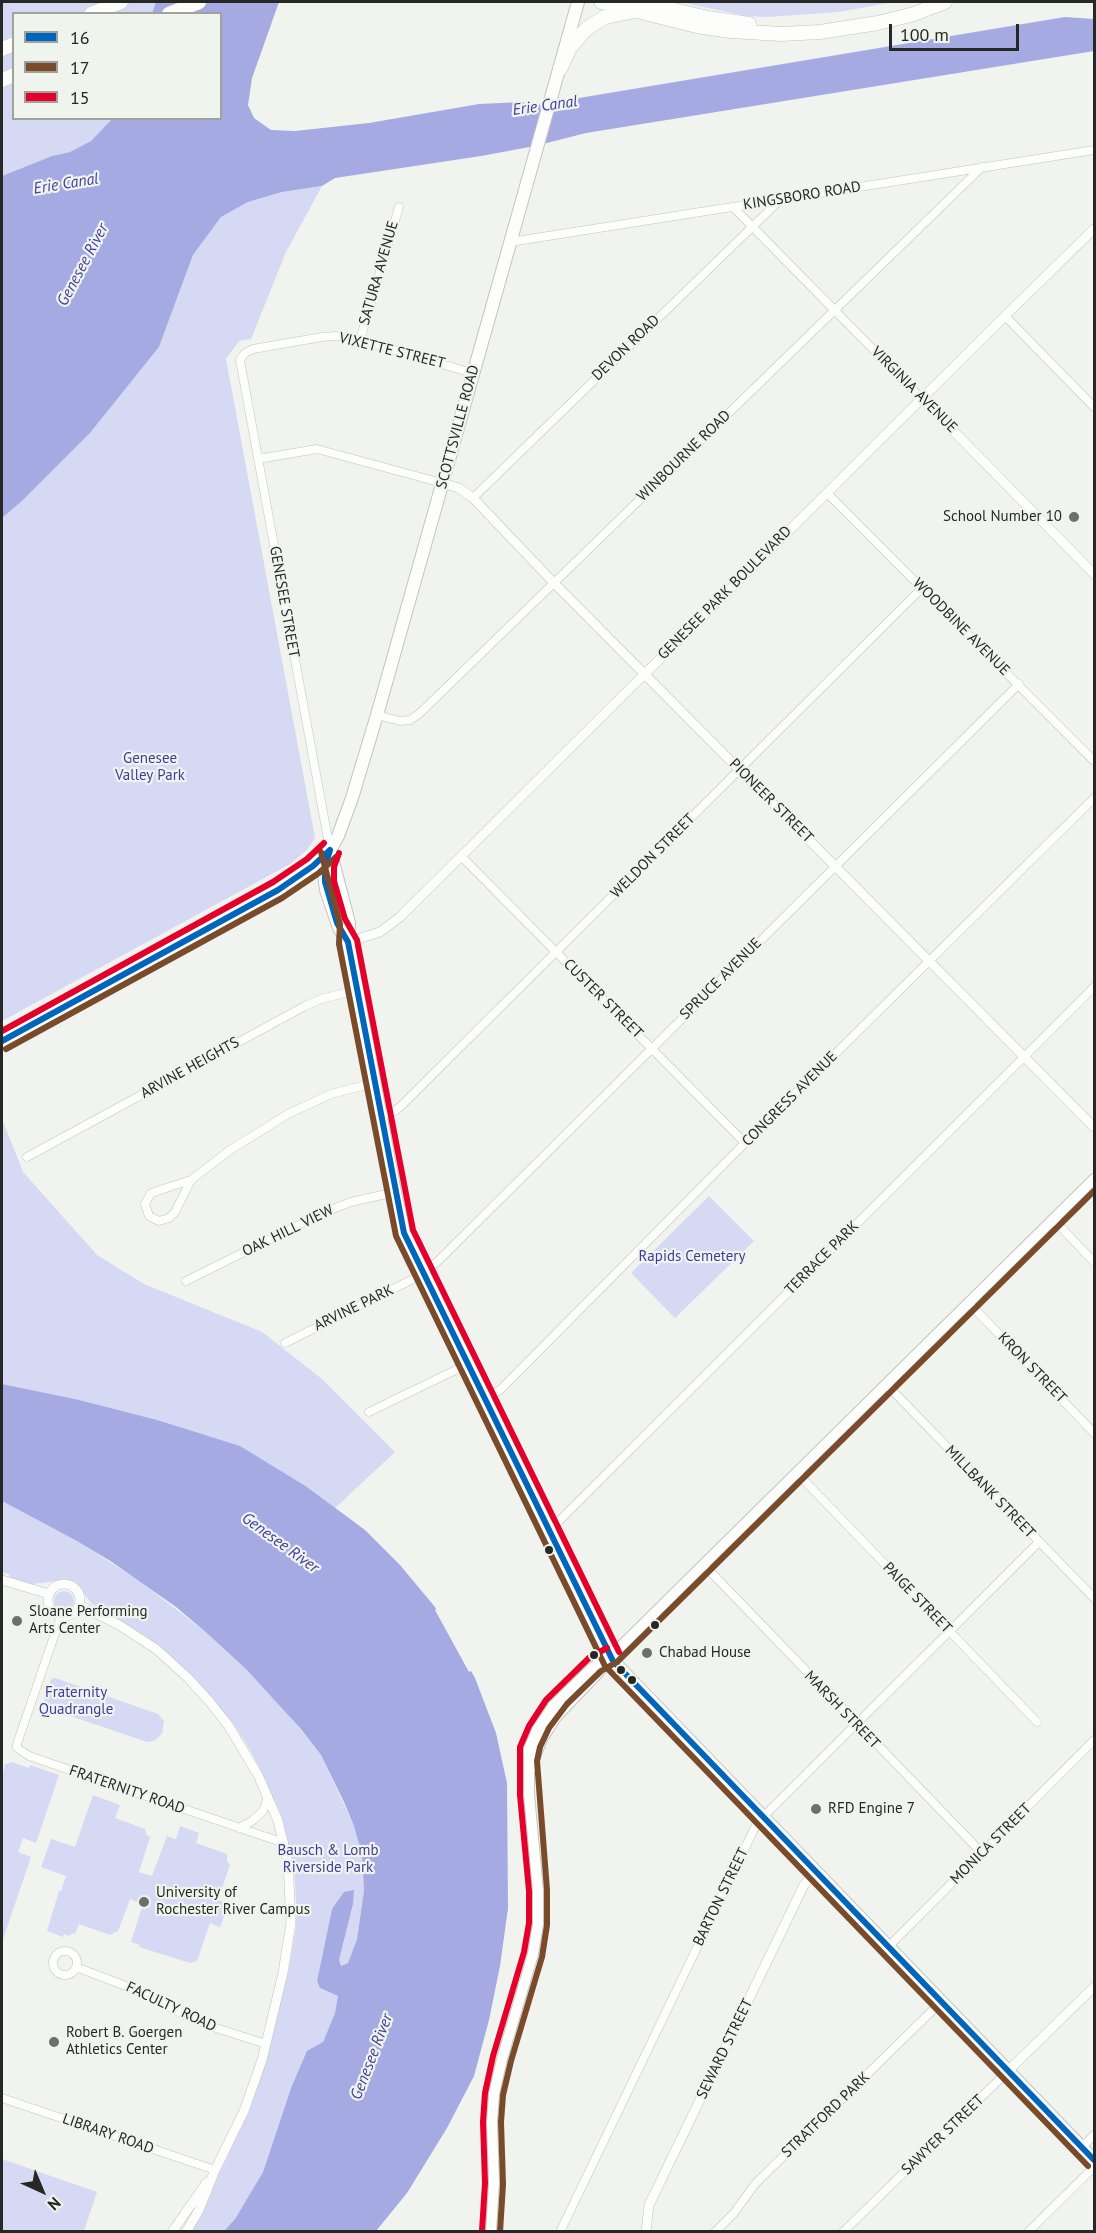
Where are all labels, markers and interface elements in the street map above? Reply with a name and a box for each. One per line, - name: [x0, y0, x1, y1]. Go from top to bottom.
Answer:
- legend: [12, 12, 222, 120]
- scale bar: [892, 12, 1022, 50]
- text: 100 m: [900, 23, 949, 46]
- text: 16: [70, 26, 90, 49]
- text: 17: [70, 56, 90, 79]
- text: 15: [70, 86, 90, 109]
- water label: Erie Canal: [511, 92, 579, 120]
- water label: Erie Canal: [32, 169, 100, 199]
- street label: KINGSBORO ROAD: [742, 178, 862, 214]
- street label: SATURA AVENUE: [356, 219, 402, 327]
- water label: Genesee River: [53, 221, 113, 309]
- street label: DEVON ROAD: [588, 311, 664, 385]
- street label: VIXETTE STREET: [337, 329, 447, 373]
- street label: VIRGINIA AVENUE: [867, 343, 961, 437]
- street label: SCOTTSVILLE ROAD: [433, 363, 483, 491]
- street label: WINBOURNE ROAD: [633, 407, 735, 505]
- place label: School Number 10: [943, 508, 1062, 526]
- marker: School Number 10: [1067, 510, 1081, 524]
- street label: GENESEE PARK BOULEVARD: [654, 522, 796, 664]
- street label: GENESEE STREET: [265, 545, 303, 659]
- street label: WOODBINE AVENUE: [909, 575, 1013, 679]
- park label: Genesee Valley Park: [115, 750, 185, 785]
- street label: PIONEER STREET: [725, 755, 817, 847]
- street label: WELDON STREET: [607, 810, 699, 902]
- street label: SPRUCE AVENUE: [676, 934, 766, 1024]
- street label: CUSTER STREET: [559, 955, 647, 1043]
- street label: ARVINE HEIGHTS: [138, 1033, 242, 1103]
- street label: CONGRESS AVENUE: [739, 1048, 841, 1150]
- street label: OAK HILL VIEW: [240, 1201, 336, 1261]
- street label: TERRACE PARK: [781, 1217, 863, 1299]
- park label: Rapids Cemetery: [639, 1248, 745, 1266]
- street label: ARVINE PARK: [311, 1281, 397, 1335]
- street label: KRON STREET: [994, 1329, 1070, 1407]
- street label: MILLBANK STREET: [941, 1442, 1039, 1542]
- water label: Genesee River: [238, 1509, 322, 1577]
- unlabelled marker: [543, 1544, 555, 1556]
- street label: PAIGE STREET: [879, 1559, 955, 1637]
- place label: Sloane Performing Arts Center: [29, 1603, 147, 1638]
- marker: Sloane Performing Arts Center: [10, 1614, 24, 1628]
- unlabelled marker: [649, 1619, 661, 1631]
- place label: Chabad House: [659, 1644, 751, 1662]
- marker: Chabad House: [640, 1646, 654, 1660]
- unlabelled marker: [588, 1649, 600, 1661]
- unlabelled marker: [615, 1664, 627, 1676]
- street label: MARSH STREET: [800, 1667, 884, 1753]
- unlabelled marker: [626, 1674, 638, 1686]
- park label: Fraternity Quadrangle: [39, 1684, 113, 1719]
- street label: FRATERNITY ROAD: [67, 1762, 187, 1818]
- place label: RFD Engine 7: [828, 1800, 915, 1818]
- street label: MONICA STREET: [947, 1800, 1035, 1888]
- marker: RFD Engine 7: [809, 1802, 823, 1816]
- park label: Bausch & Lomb Riverside Park: [278, 1842, 378, 1877]
- street label: BARTON STREET: [689, 1845, 753, 1949]
- place label: University of Rochester River Campus: [156, 1884, 310, 1919]
- marker: University of Rochester River Campus: [137, 1895, 151, 1909]
- street label: FACULTY ROAD: [123, 1978, 219, 2036]
- street label: SEWARD STREET: [693, 1996, 757, 2102]
- water label: Genesee River: [347, 2011, 397, 2103]
- place label: Robert B. Goergen Athletics Center: [66, 2024, 182, 2059]
- marker: Robert B. Goergen Athletics Center: [47, 2035, 61, 2049]
- street label: STRATFORD PARK: [778, 2068, 874, 2162]
- street label: SAWYER STREET: [898, 2091, 988, 2179]
- street label: LIBRARY ROAD: [60, 2110, 156, 2158]
- north arrow: [12, 2161, 72, 2221]
- text: N: [44, 2193, 65, 2215]

